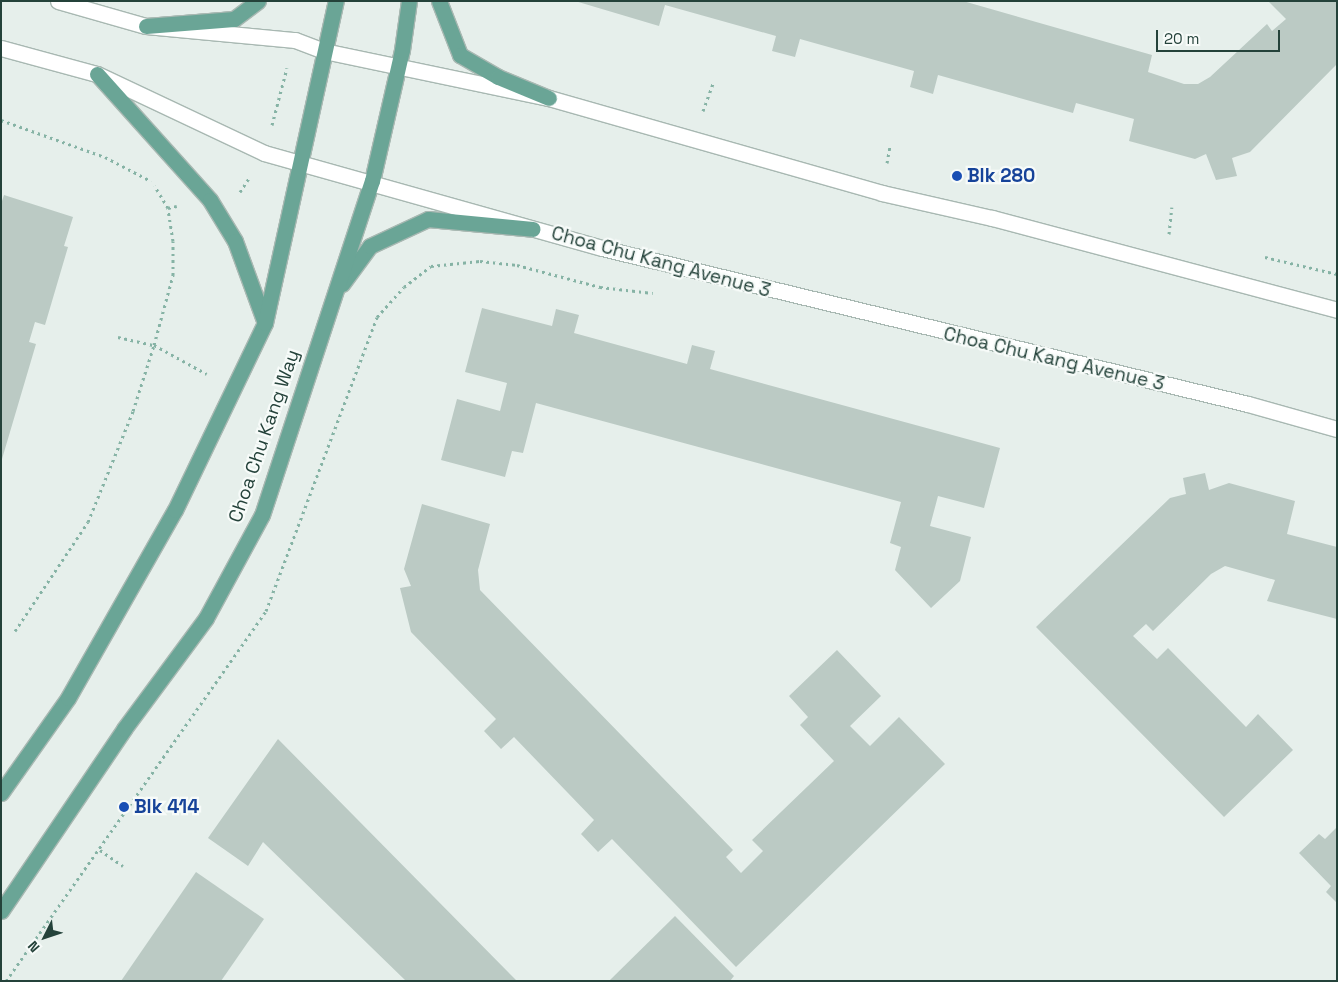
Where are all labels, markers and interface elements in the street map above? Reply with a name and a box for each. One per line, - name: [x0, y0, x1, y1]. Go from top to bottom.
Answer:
- scale bar: [1158, 20, 1282, 52]
- text: 20 m: [1164, 29, 1199, 48]
- place label: Blk 280: [967, 165, 1035, 187]
- marker: Blk 280: [951, 170, 963, 182]
- street label: Choa Chu Kang Avenue 3: [549, 222, 773, 302]
- street label: Choa Chu Kang Avenue 3: [941, 322, 1167, 396]
- street label: Choa Chu Kang Way: [224, 346, 304, 526]
- place label: Blk 414: [134, 796, 199, 818]
- marker: Blk 414: [118, 801, 130, 813]
- north arrow: [20, 912, 70, 962]
- text: N: [24, 937, 44, 956]

